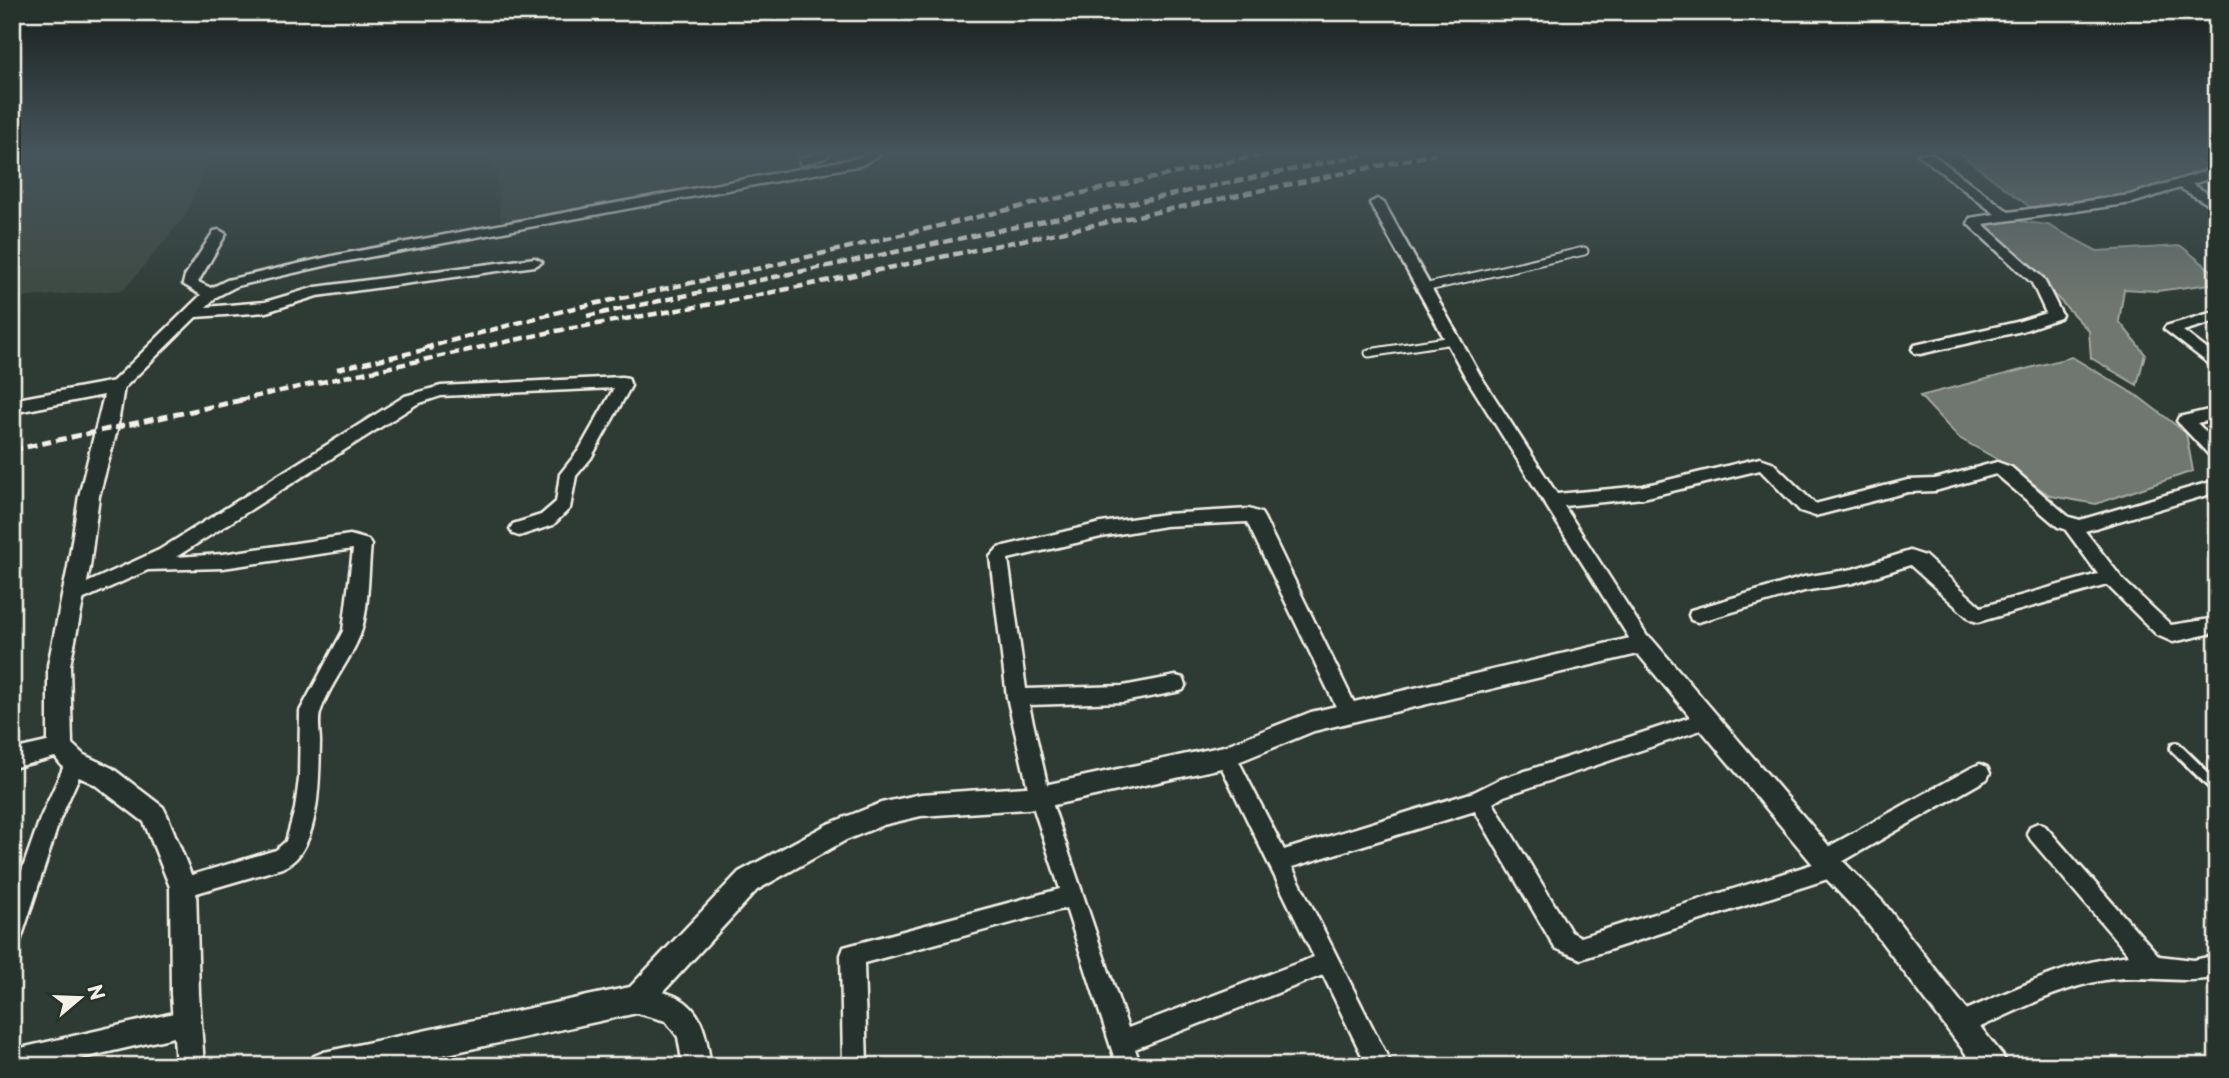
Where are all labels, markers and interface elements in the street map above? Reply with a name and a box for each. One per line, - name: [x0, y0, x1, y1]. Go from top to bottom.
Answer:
- north arrow: [46, 962, 116, 1032]
- text: N: [81, 980, 113, 1004]

